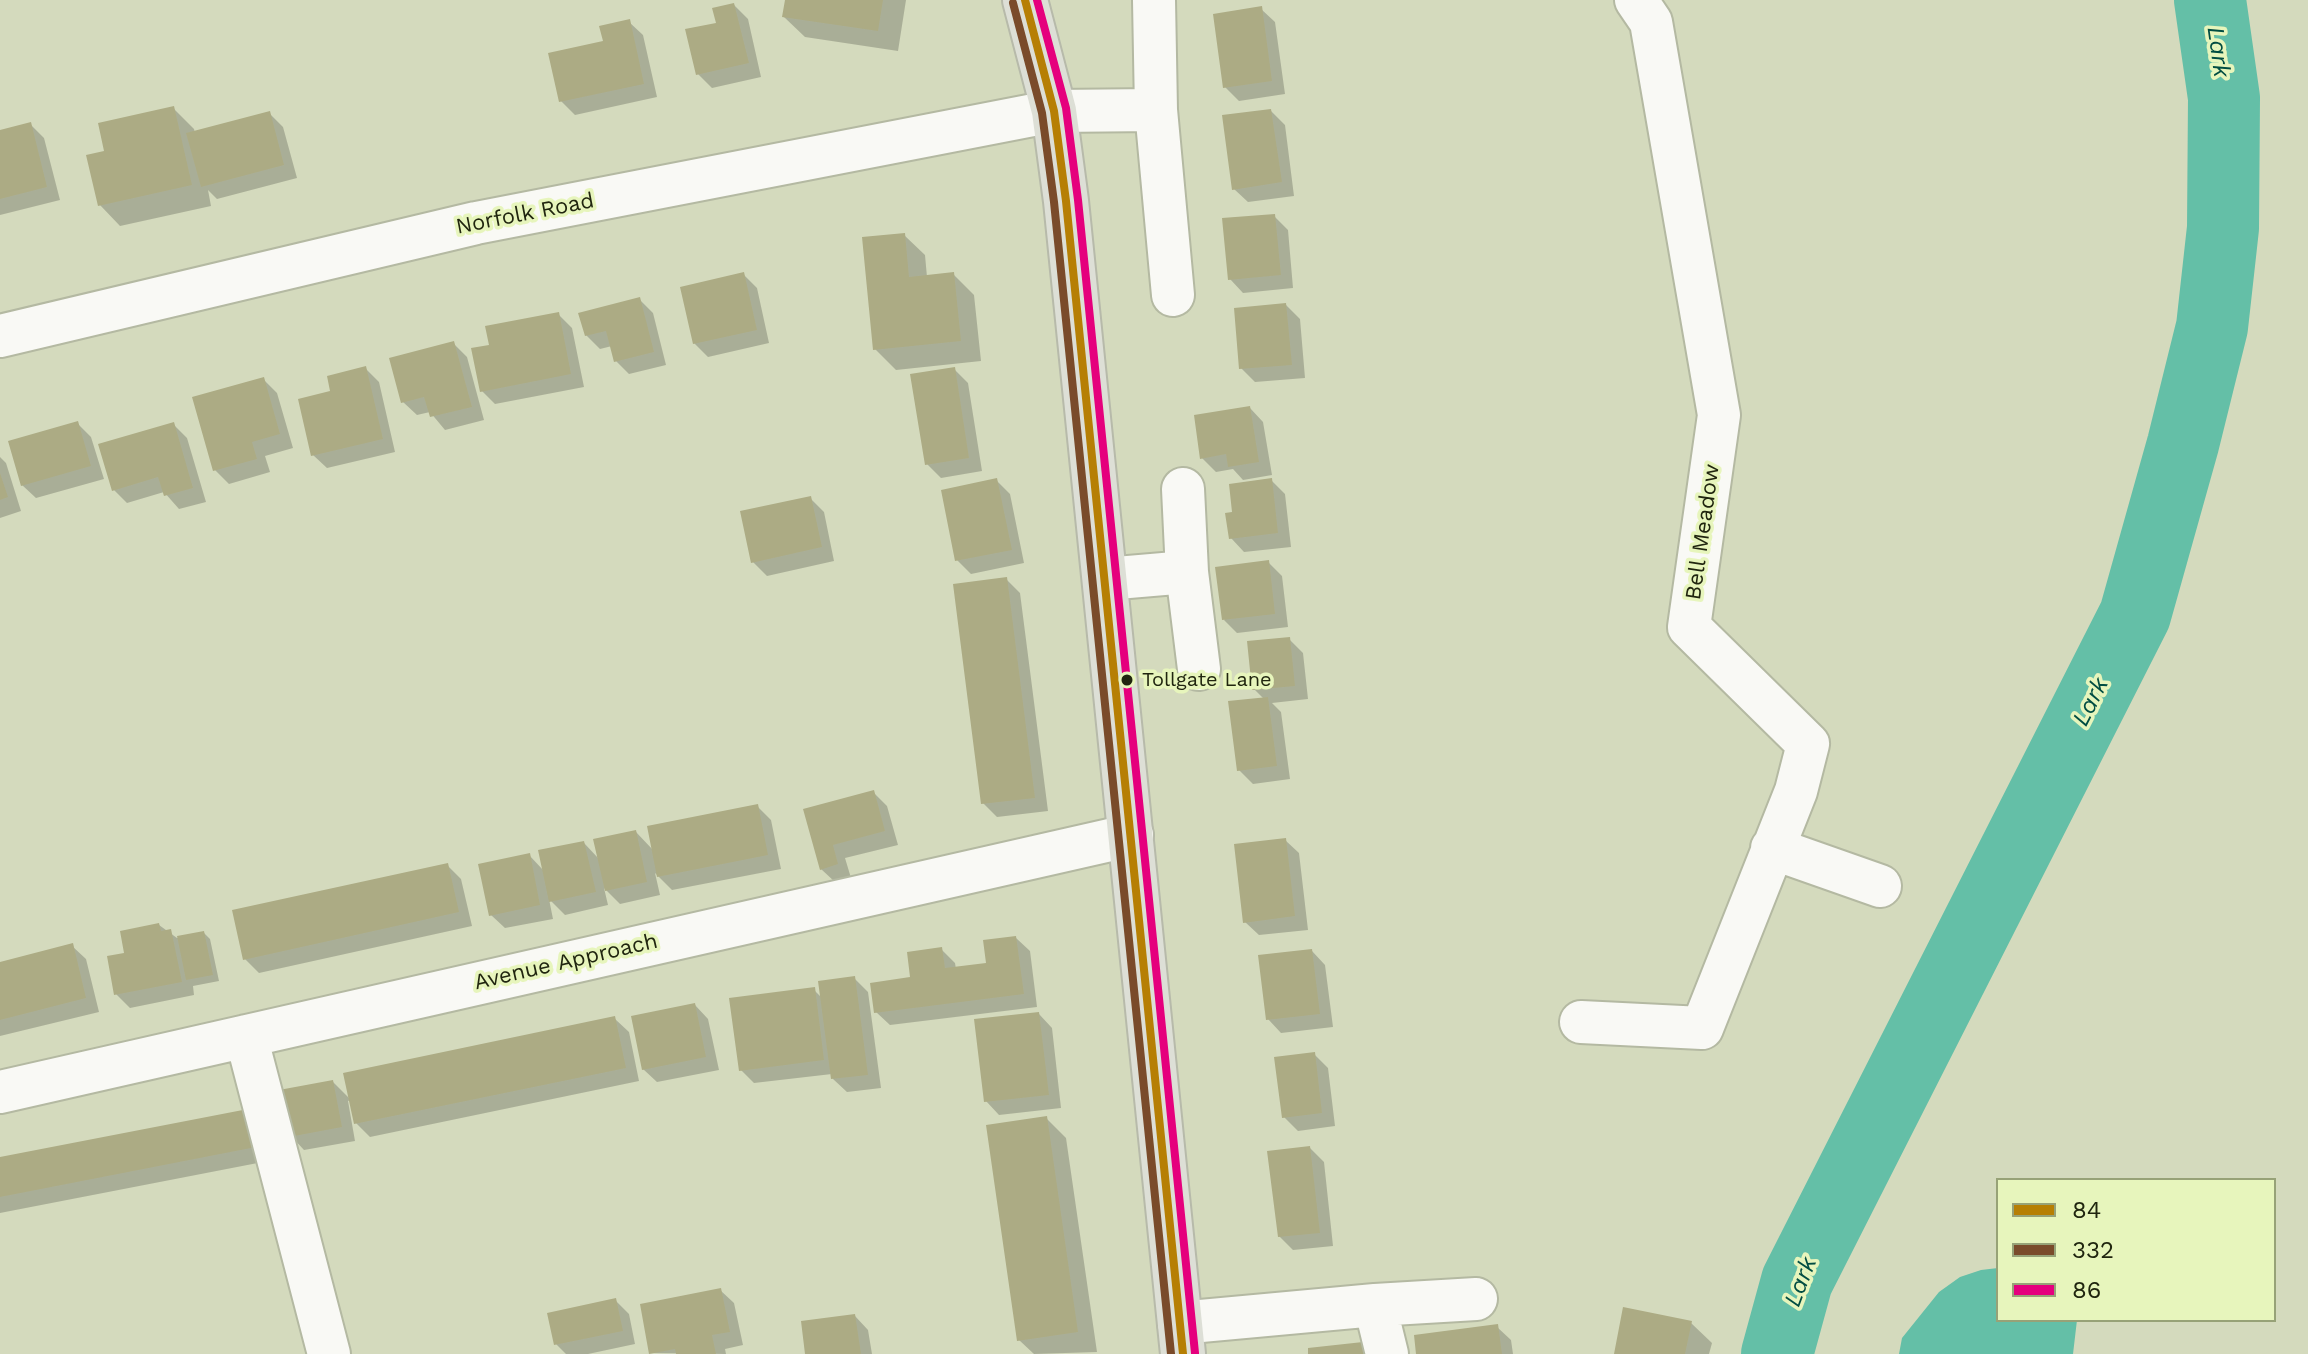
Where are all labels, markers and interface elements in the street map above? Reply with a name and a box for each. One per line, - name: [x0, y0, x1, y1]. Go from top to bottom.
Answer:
- water label: Lark: [2200, 25, 2236, 79]
- street label: Norfolk Road: [454, 188, 596, 240]
- street label: Bell Meadow: [1680, 462, 1726, 602]
- place label: Tollgate Lane: [1142, 668, 1272, 692]
- marker: Tollgate Lane: [1119, 672, 1135, 688]
- water label: Lark: [2067, 673, 2115, 731]
- street label: Avenue Approach: [472, 928, 660, 996]
- legend: [1996, 1178, 2276, 1322]
- text: 84: [2072, 1196, 2101, 1224]
- text: 332: [2072, 1236, 2114, 1264]
- water label: Lark: [1778, 1253, 1824, 1311]
- text: 86: [2072, 1276, 2101, 1304]

